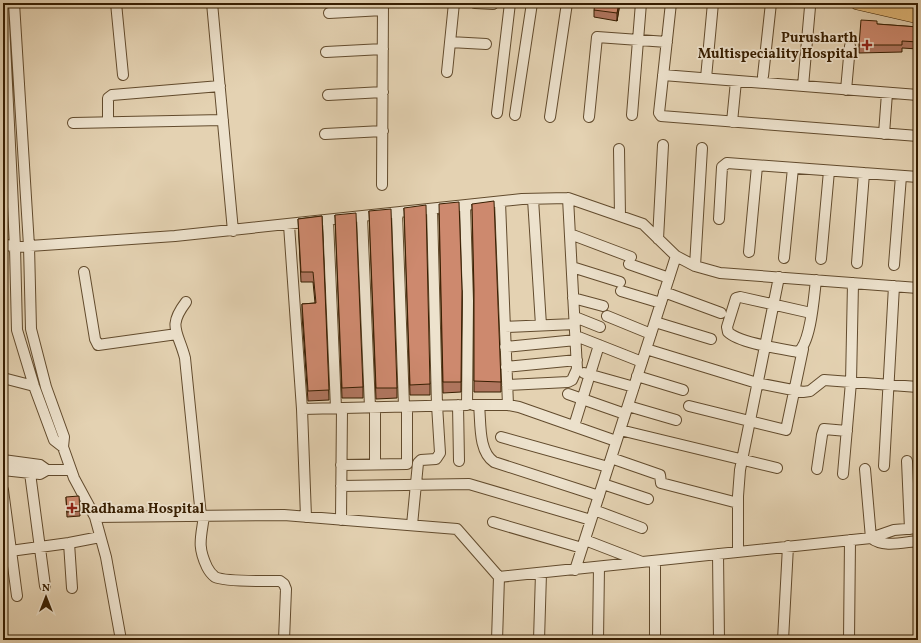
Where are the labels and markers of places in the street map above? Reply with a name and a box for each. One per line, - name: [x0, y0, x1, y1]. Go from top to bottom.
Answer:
- place label: Purusharth Multispeciality Hospital: [698, 29, 858, 64]
- marker: Purusharth Multispeciality Hospital: [861, 39, 873, 51]
- place label: Radhama Hospital: [81, 500, 205, 519]
- marker: Radhama Hospital: [66, 502, 78, 514]

